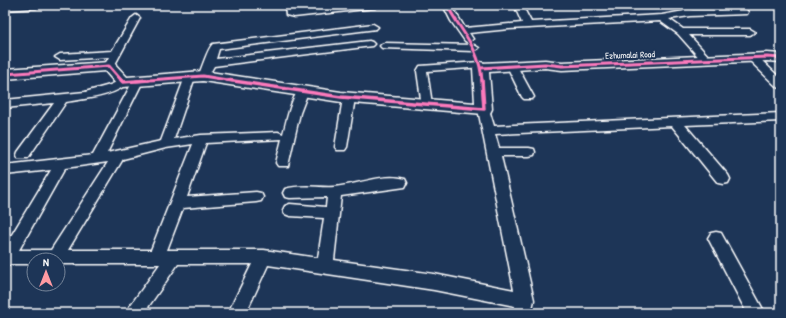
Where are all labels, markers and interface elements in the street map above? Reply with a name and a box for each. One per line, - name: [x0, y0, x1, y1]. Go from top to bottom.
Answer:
- street label: Ezhumalai Road: [605, 48, 655, 62]
- north arrow: [26, 252, 66, 292]
- text: N: [43, 255, 49, 269]

